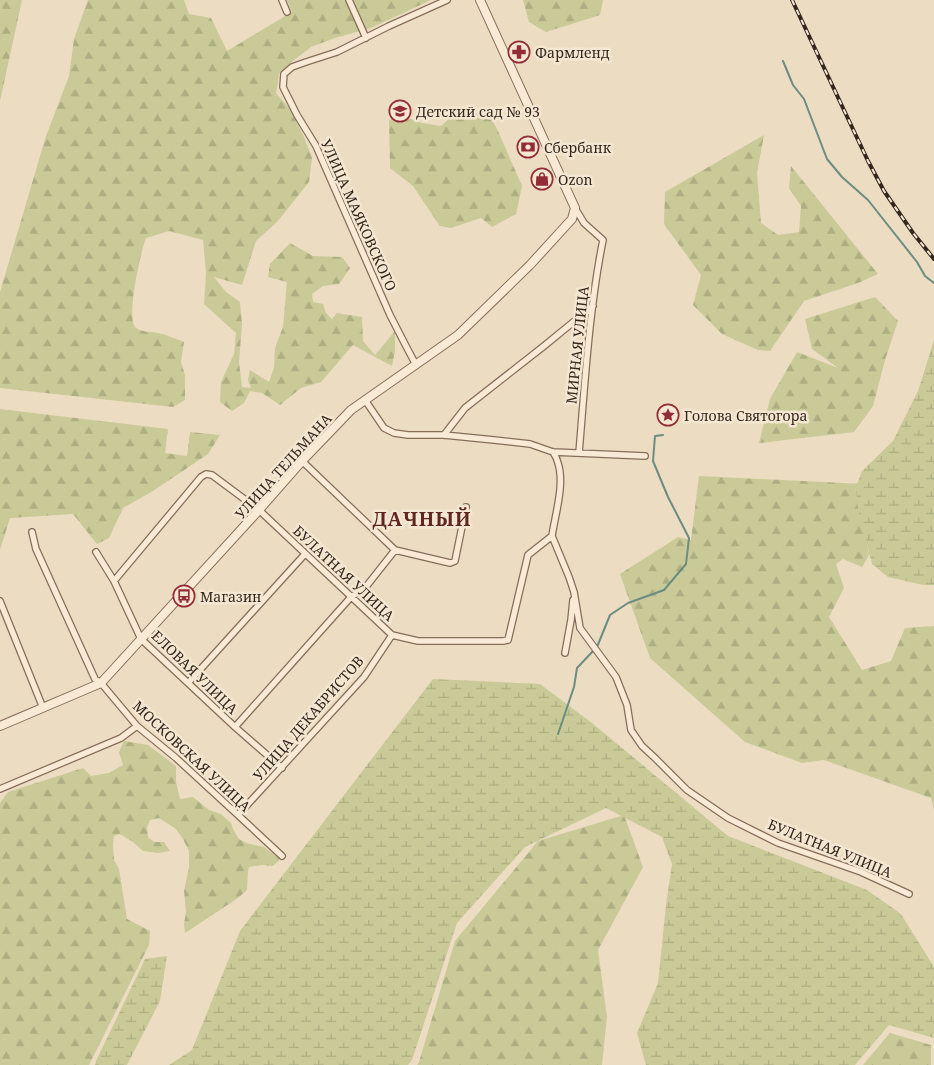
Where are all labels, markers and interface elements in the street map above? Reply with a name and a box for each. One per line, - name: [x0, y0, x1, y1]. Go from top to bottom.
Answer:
- pharmacy icon: Фармленд: [507, 40, 531, 64]
- place label: Фармленд: [535, 43, 610, 62]
- school or university icon: Детский сад № 93: [388, 99, 412, 123]
- place label: Детский сад № 93: [416, 102, 540, 121]
- bank icon: Сбербанк: [516, 135, 540, 159]
- street label: УЛИЦА МАЯКОВСКОГО: [317, 136, 401, 294]
- place label: Сбербанк: [544, 138, 612, 157]
- shop icon: Ozon: [530, 167, 554, 191]
- place label: Ozon: [558, 170, 593, 189]
- street label: МИРНАЯ УЛИЦА: [561, 285, 593, 405]
- place icon: Голова Святогора: [656, 403, 680, 427]
- place label: Голова Святогора: [684, 406, 807, 425]
- street label: УЛИЦА ТЕЛЬМАНА: [230, 409, 336, 523]
- district label: ДАЧНЫЙ: [372, 506, 472, 532]
- street label: БУЛАТНАЯ УЛИЦА: [289, 521, 399, 625]
- bus stop icon: Магазин: [172, 584, 196, 608]
- place label: Магазин: [200, 587, 261, 606]
- street label: ЕЛОВАЯ УЛИЦА: [148, 626, 242, 718]
- street label: УЛИЦА ДЕКАБРИСТОВ: [248, 652, 368, 784]
- street label: МОСКОВСКАЯ УЛИЦА: [129, 696, 255, 816]
- street label: БУЛАТНАЯ УЛИЦА: [765, 814, 895, 882]

